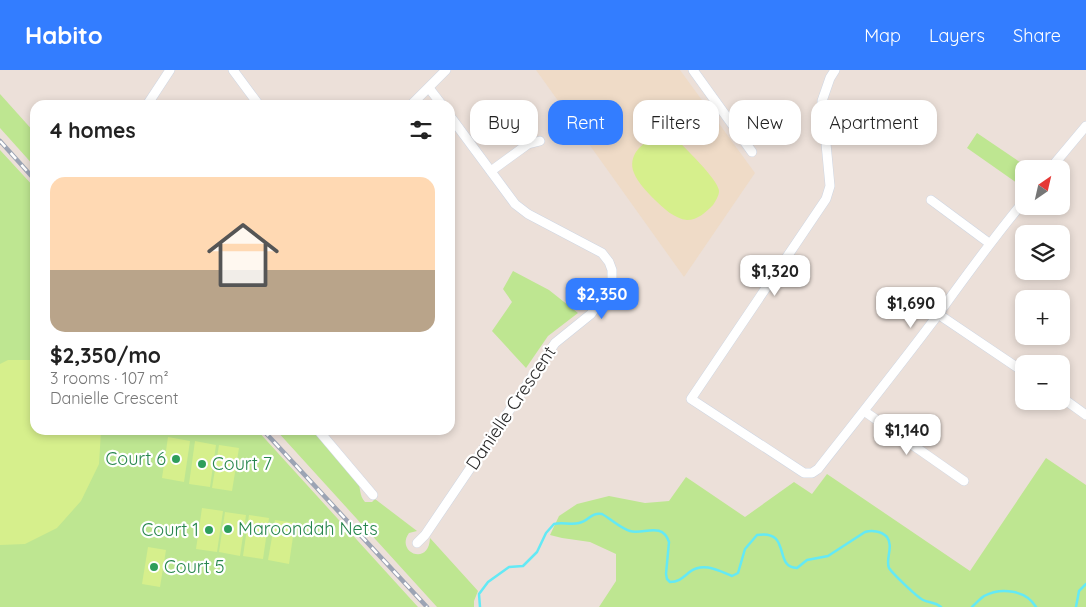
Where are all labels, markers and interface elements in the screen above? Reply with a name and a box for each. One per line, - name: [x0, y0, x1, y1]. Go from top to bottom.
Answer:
- text: Habito: [25, 20, 103, 50]
- text: Map: [864, 24, 901, 47]
- text: Layers: [929, 24, 985, 47]
- text: Share: [1013, 24, 1061, 47]
- chip: Buy: [470, 100, 538, 145]
- chip: Rent: [548, 100, 623, 145]
- chip: Filters: [633, 100, 719, 145]
- chip: New: [729, 100, 801, 145]
- chip: Apartment: [811, 100, 937, 145]
- icon: filters: [407, 116, 435, 144]
- text: 4 homes: [50, 117, 136, 143]
- north arrow: [1015, 160, 1070, 215]
- map controls: [1015, 160, 1070, 410]
- icon: home: [198, 210, 288, 300]
- button: layers: [1015, 225, 1070, 280]
- pin: $1,320: [734, 254, 816, 297]
- text: $1,320: [751, 261, 799, 281]
- pin: $2,350: [561, 278, 643, 320]
- text: $2,350: [577, 284, 627, 304]
- pin: $1,690: [870, 286, 952, 329]
- button: +: [1015, 290, 1070, 345]
- text: $1,690: [887, 293, 935, 313]
- street label: Danielle Crescent: [461, 341, 560, 474]
- text: $2,350/mo: [50, 342, 161, 368]
- button: −: [1015, 355, 1070, 410]
- text: 3 rooms · 107 m²: [50, 368, 169, 388]
- text: Danielle Crescent: [50, 388, 178, 408]
- pin: $1,140: [866, 414, 948, 456]
- text: $1,140: [885, 420, 929, 440]
- place label: Court 6: [106, 447, 166, 470]
- place label: Court 7: [212, 452, 272, 475]
- marker: Court 6: [170, 453, 182, 465]
- marker: Court 7: [196, 458, 208, 470]
- place label: Maroondah Nets: [238, 517, 378, 540]
- place label: Court 1: [142, 518, 199, 541]
- marker: Maroondah Nets: [222, 523, 234, 535]
- marker: Court 1: [203, 524, 215, 536]
- place label: Court 5: [164, 555, 225, 578]
- marker: Court 5: [148, 561, 160, 573]

